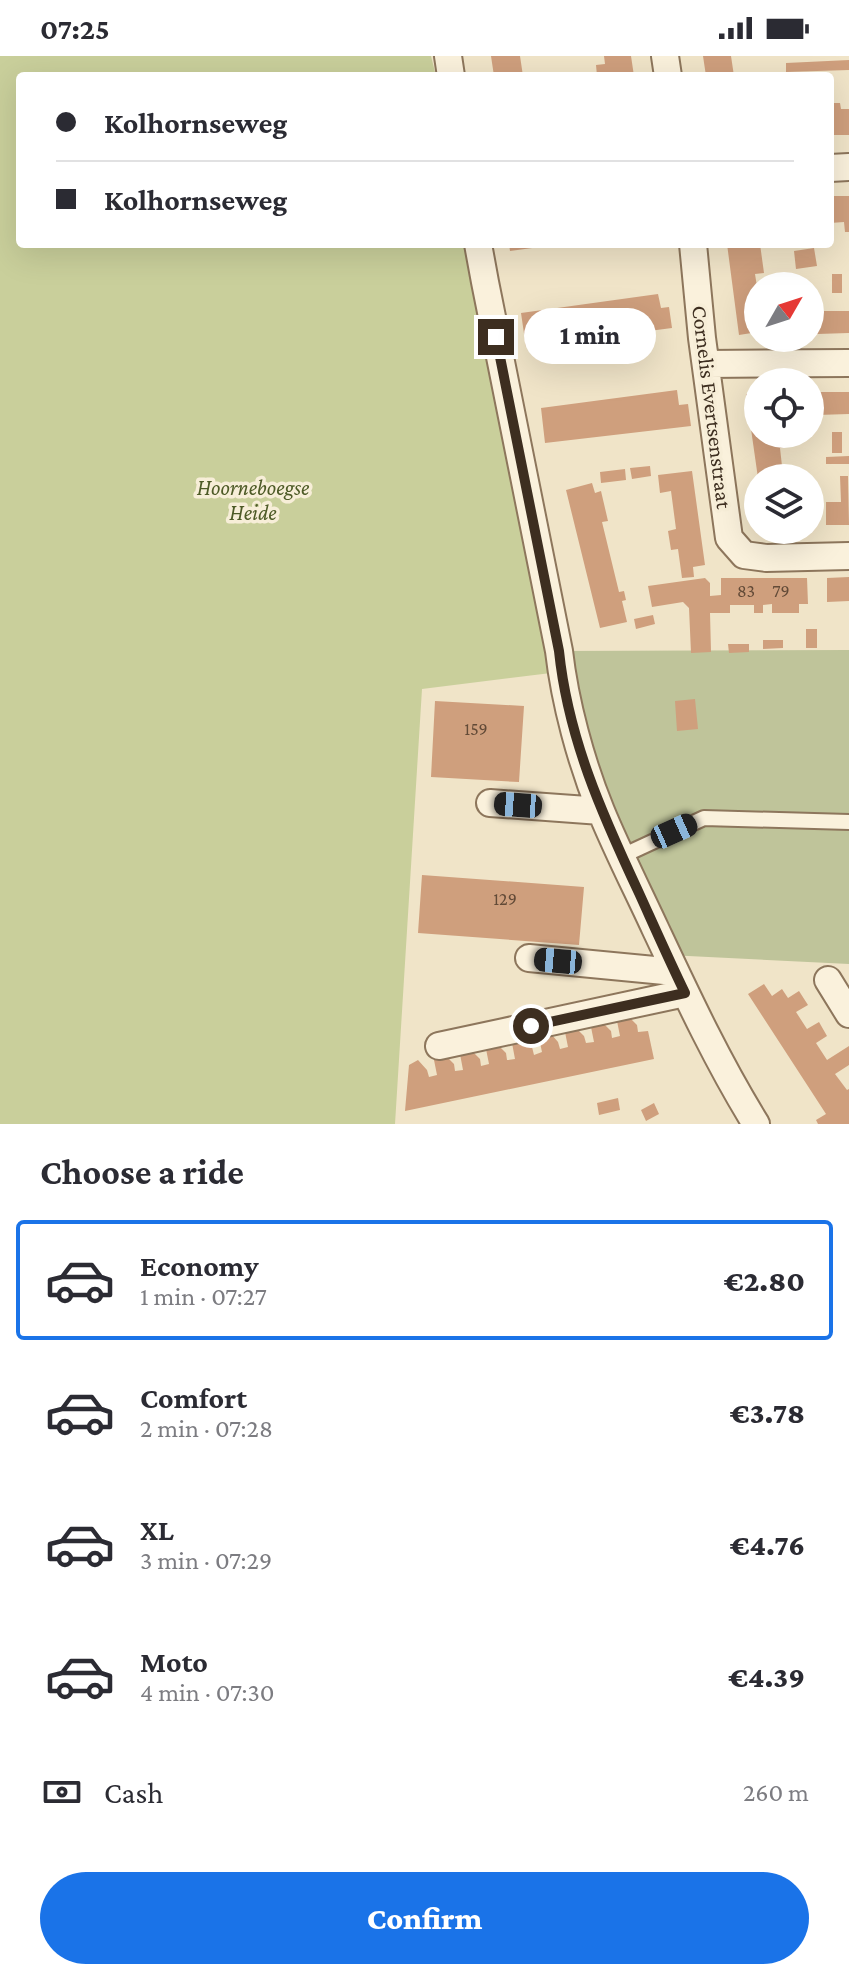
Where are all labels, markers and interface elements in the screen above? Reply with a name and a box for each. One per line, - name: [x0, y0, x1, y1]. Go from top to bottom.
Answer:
- text: 07:25: [40, 12, 110, 45]
- text: Kolhornseweg: [104, 106, 288, 139]
- text: Kolhornseweg: [104, 183, 288, 216]
- north arrow: [744, 272, 824, 352]
- map controls: [744, 272, 824, 544]
- street label: Cornelis Evertsenstraat: [687, 304, 737, 511]
- callout: 1 min: [524, 309, 656, 365]
- route end: [478, 319, 514, 355]
- text: 1 min: [560, 321, 620, 350]
- button: locate: [744, 368, 824, 448]
- button: layers: [744, 464, 824, 544]
- park label: Hoorneboegse Heide: [197, 475, 310, 525]
- house number: 83: [737, 581, 755, 601]
- house number: 79: [772, 581, 790, 601]
- house number: 159: [464, 719, 488, 739]
- car: [493, 791, 543, 819]
- car: [647, 810, 701, 852]
- house number: 129: [493, 889, 517, 909]
- car: [533, 947, 583, 975]
- route start: [513, 1008, 549, 1044]
- text: Choose a ride: [40, 1152, 244, 1192]
- icon: car: [44, 1244, 116, 1316]
- text: Economy: [140, 1249, 259, 1282]
- text: €2.80: [724, 1264, 805, 1297]
- text: 1 min · 07:27: [140, 1282, 267, 1311]
- icon: car: [44, 1376, 116, 1448]
- text: Comfort: [140, 1381, 247, 1414]
- text: €3.78: [730, 1396, 805, 1429]
- text: 2 min · 07:28: [140, 1414, 273, 1443]
- icon: car: [44, 1508, 116, 1580]
- text: XL: [140, 1513, 174, 1546]
- text: €4.76: [730, 1528, 805, 1561]
- text: 3 min · 07:29: [140, 1546, 272, 1575]
- icon: car: [44, 1640, 116, 1712]
- text: Moto: [140, 1645, 208, 1678]
- text: €4.39: [728, 1660, 805, 1693]
- text: 4 min · 07:30: [140, 1678, 274, 1707]
- icon: cash: [40, 1770, 84, 1814]
- text: Cash: [104, 1776, 163, 1809]
- text: 260 m: [743, 1778, 809, 1807]
- button: Confirm: [40, 1872, 809, 1964]

